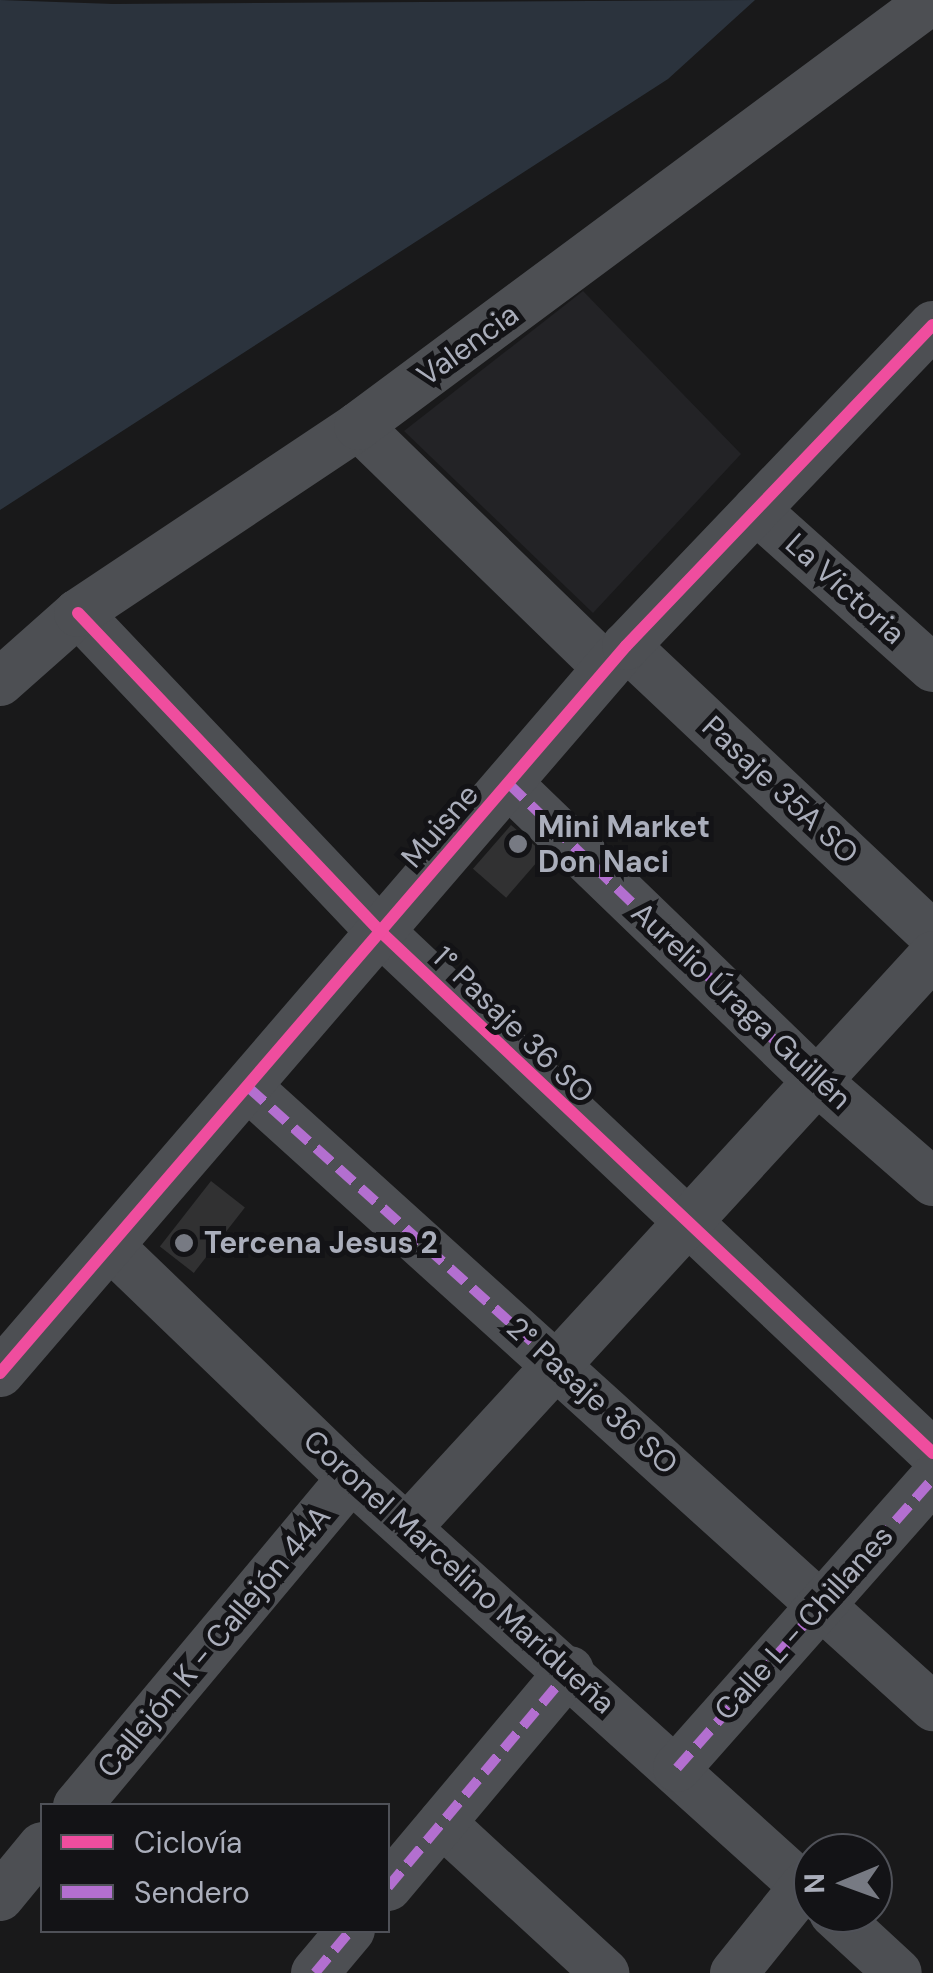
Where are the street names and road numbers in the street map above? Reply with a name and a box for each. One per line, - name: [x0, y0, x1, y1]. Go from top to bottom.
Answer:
- street label: Valencia: [410, 296, 526, 394]
- street label: La Victoria: [778, 526, 912, 652]
- street label: Pasaje 35A SO: [695, 709, 865, 871]
- street label: Muisne: [394, 777, 486, 875]
- street label: Aurelio Úraga Guillén: [624, 895, 858, 1117]
- street label: 1° Pasaje 36 SO: [425, 939, 601, 1111]
- street label: 2° Pasaje 36 SO: [499, 1310, 685, 1482]
- street label: Coronel Marcelino Maridueña: [296, 1423, 622, 1721]
- street label: Callejón K - Callejón 44A: [90, 1499, 338, 1785]
- street label: Calle L - Chillanes: [707, 1518, 901, 1728]

